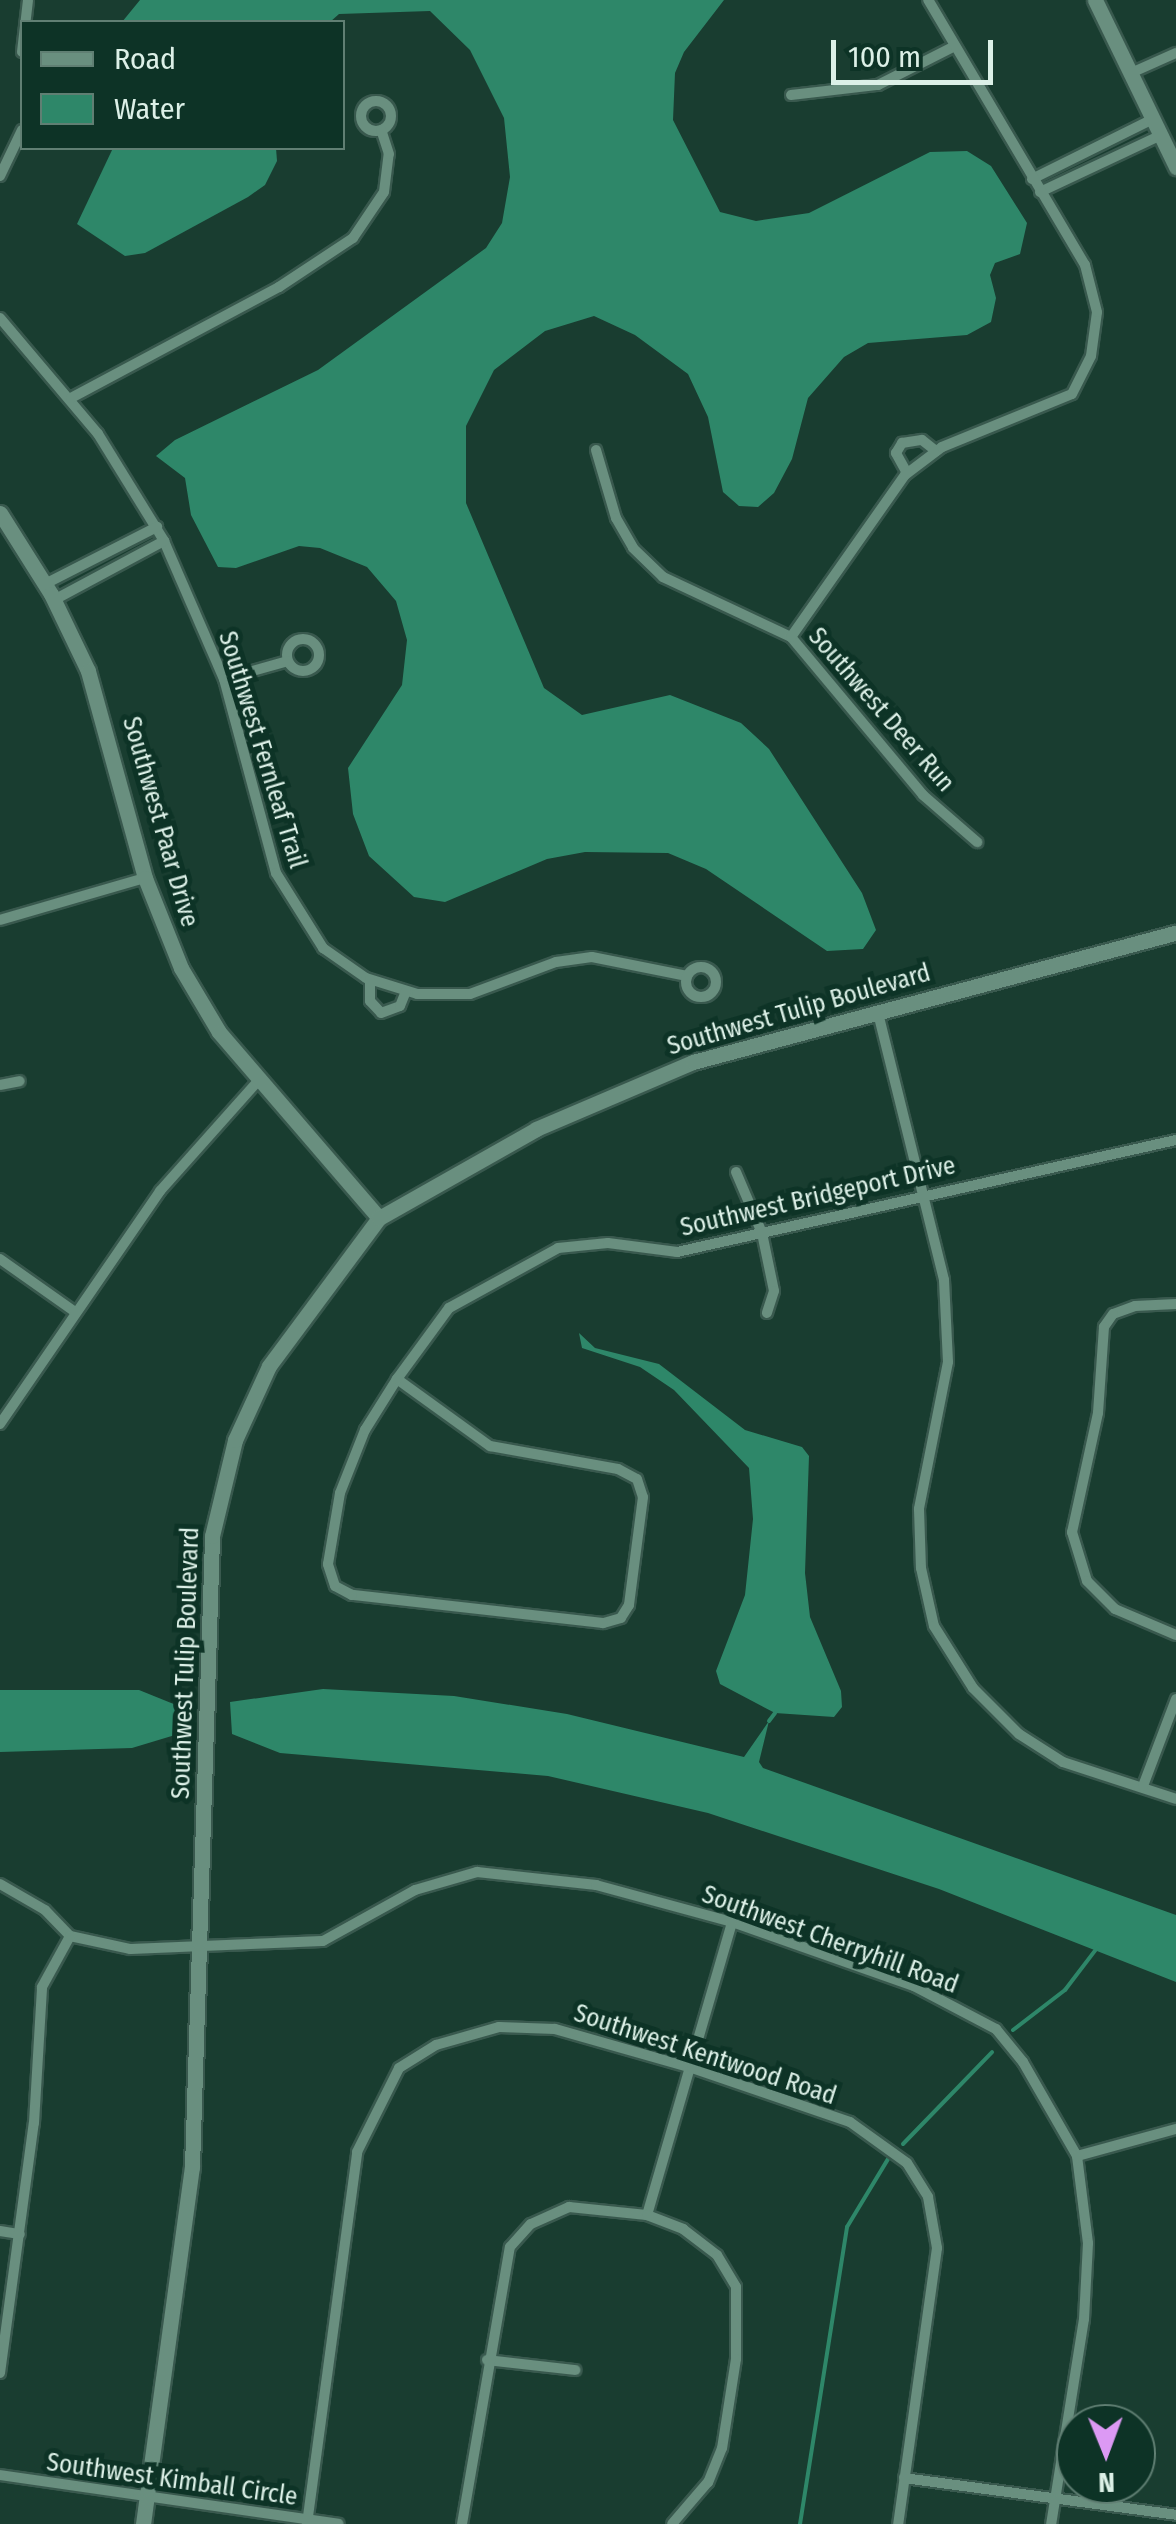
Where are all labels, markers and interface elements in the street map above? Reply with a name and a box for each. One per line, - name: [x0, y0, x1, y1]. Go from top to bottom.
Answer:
- legend: [20, 20, 345, 150]
- scale bar: [836, 20, 998, 82]
- text: 100 m: [848, 39, 921, 75]
- text: Road: [114, 41, 176, 77]
- text: Water: [114, 91, 185, 127]
- street label: Southwest Deer Run: [802, 622, 960, 798]
- street label: Southwest Fernleaf Trail: [212, 628, 312, 872]
- street label: Southwest Paar Drive: [116, 714, 204, 930]
- street label: Southwest Tulip Boulevard: [664, 958, 934, 1062]
- street label: Southwest Bridgeport Drive: [678, 1151, 958, 1243]
- street label: Southwest Tulip Boulevard: [166, 1526, 206, 1800]
- street label: Southwest Cherryhill Road: [698, 1880, 962, 2000]
- street label: Southwest Kentwood Road: [570, 1998, 840, 2112]
- north arrow: [1056, 2404, 1156, 2504]
- street label: Southwest Kimball Circle: [45, 2448, 299, 2512]
- text: N: [1098, 2466, 1115, 2499]

